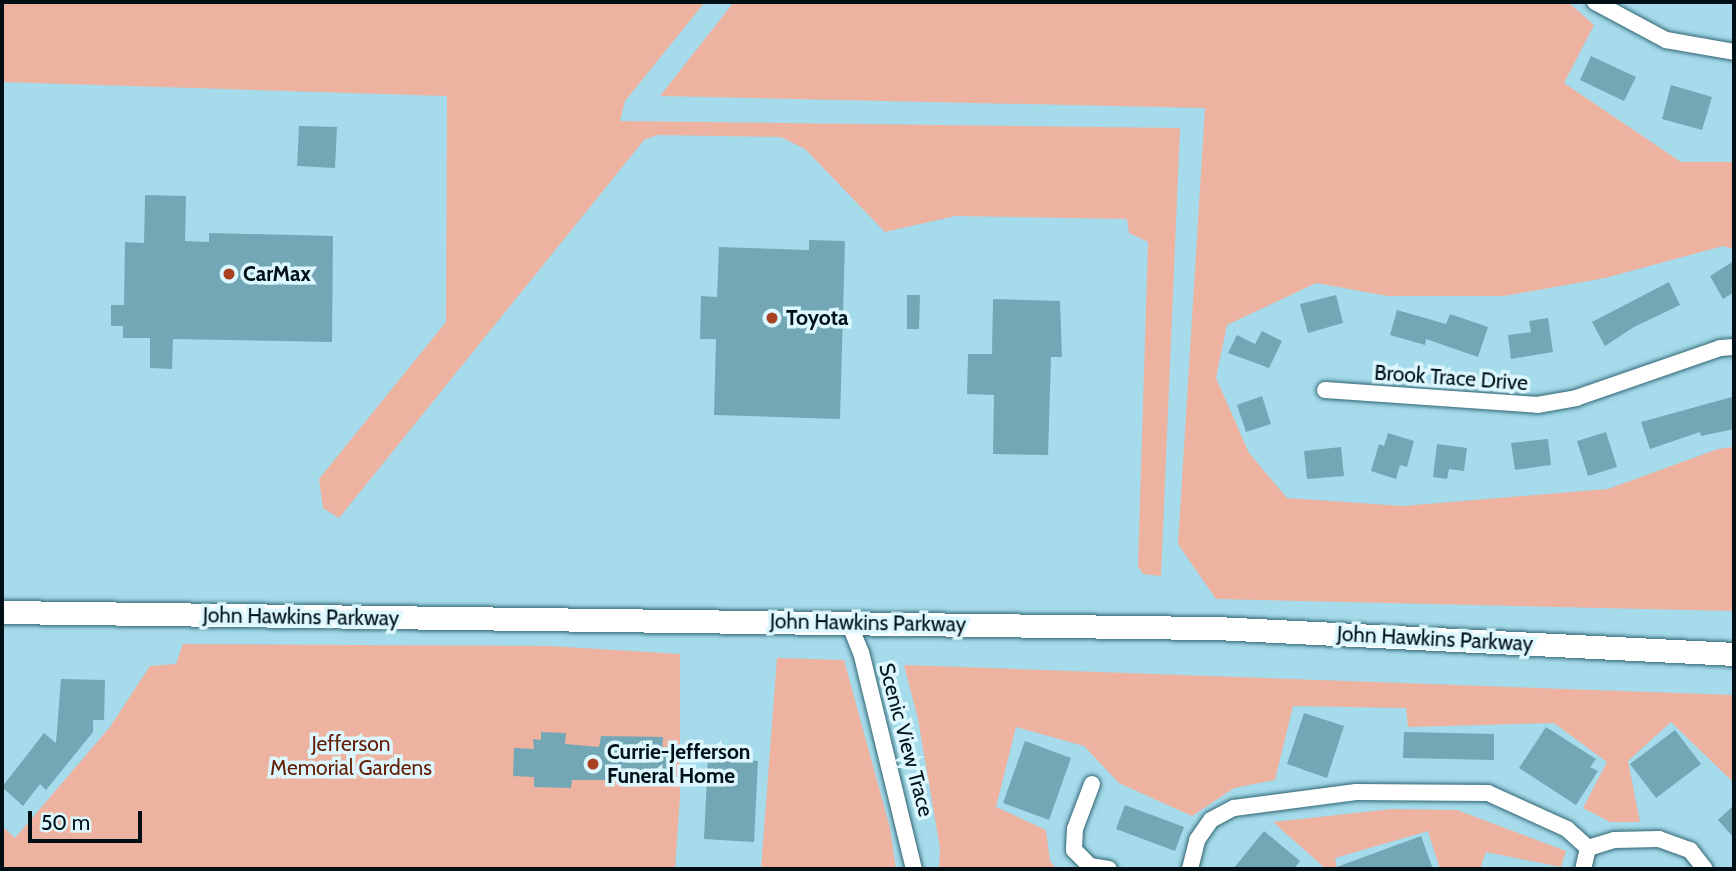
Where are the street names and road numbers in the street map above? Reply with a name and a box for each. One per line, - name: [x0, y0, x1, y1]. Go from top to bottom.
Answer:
- street label: Brook Trace Drive: [1373, 360, 1529, 396]
- street label: John Hawkins Parkway: [203, 603, 399, 631]
- street label: John Hawkins Parkway: [770, 609, 966, 637]
- street label: John Hawkins Parkway: [1336, 621, 1534, 657]
- street label: Scenic View Trace: [873, 661, 939, 819]

